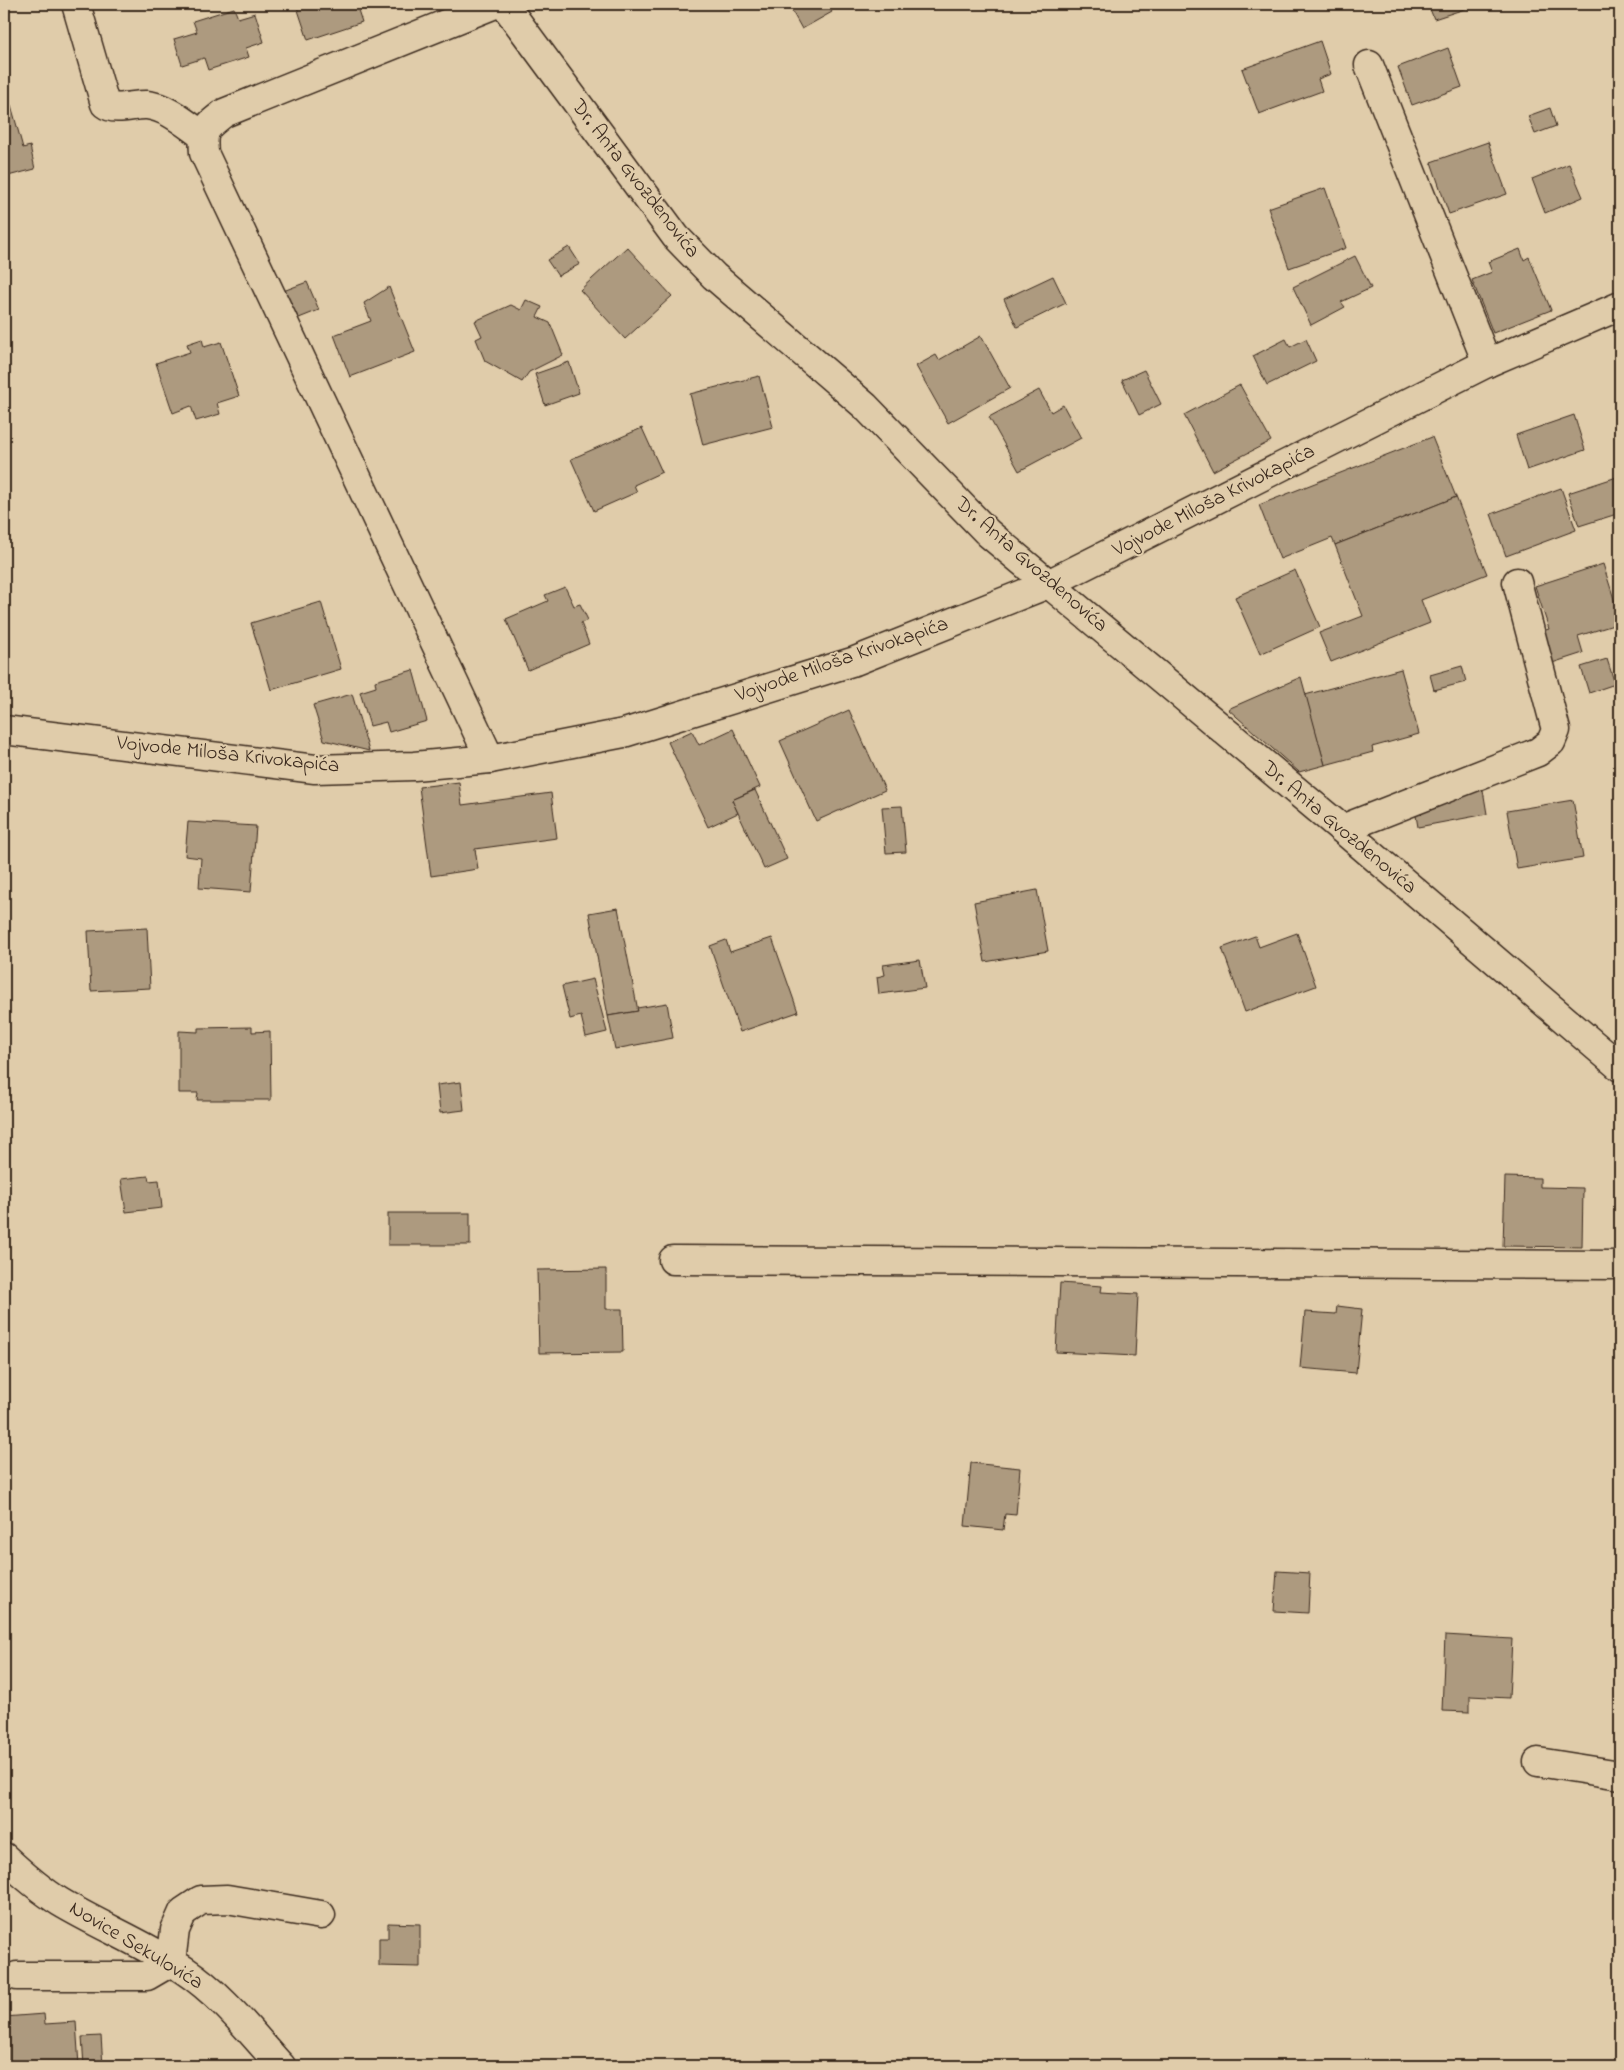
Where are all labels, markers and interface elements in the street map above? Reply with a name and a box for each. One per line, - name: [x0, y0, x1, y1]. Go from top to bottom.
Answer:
- street label: Dr. Anta Gvozdenovića: [563, 92, 707, 265]
- street label: Vojvode Miloša Krivokapića: [1107, 437, 1320, 566]
- street label: Dr. Anta Gvozdenovića: [947, 489, 1114, 640]
- street label: Vojvode Miloša Krivokapića: [730, 609, 953, 711]
- street label: Vojvode Miloša Krivokapića: [114, 728, 341, 782]
- street label: Dr. Anta Gvozdenovića: [1254, 753, 1423, 902]
- street label: Novice Sekulovića: [63, 1894, 209, 1998]

